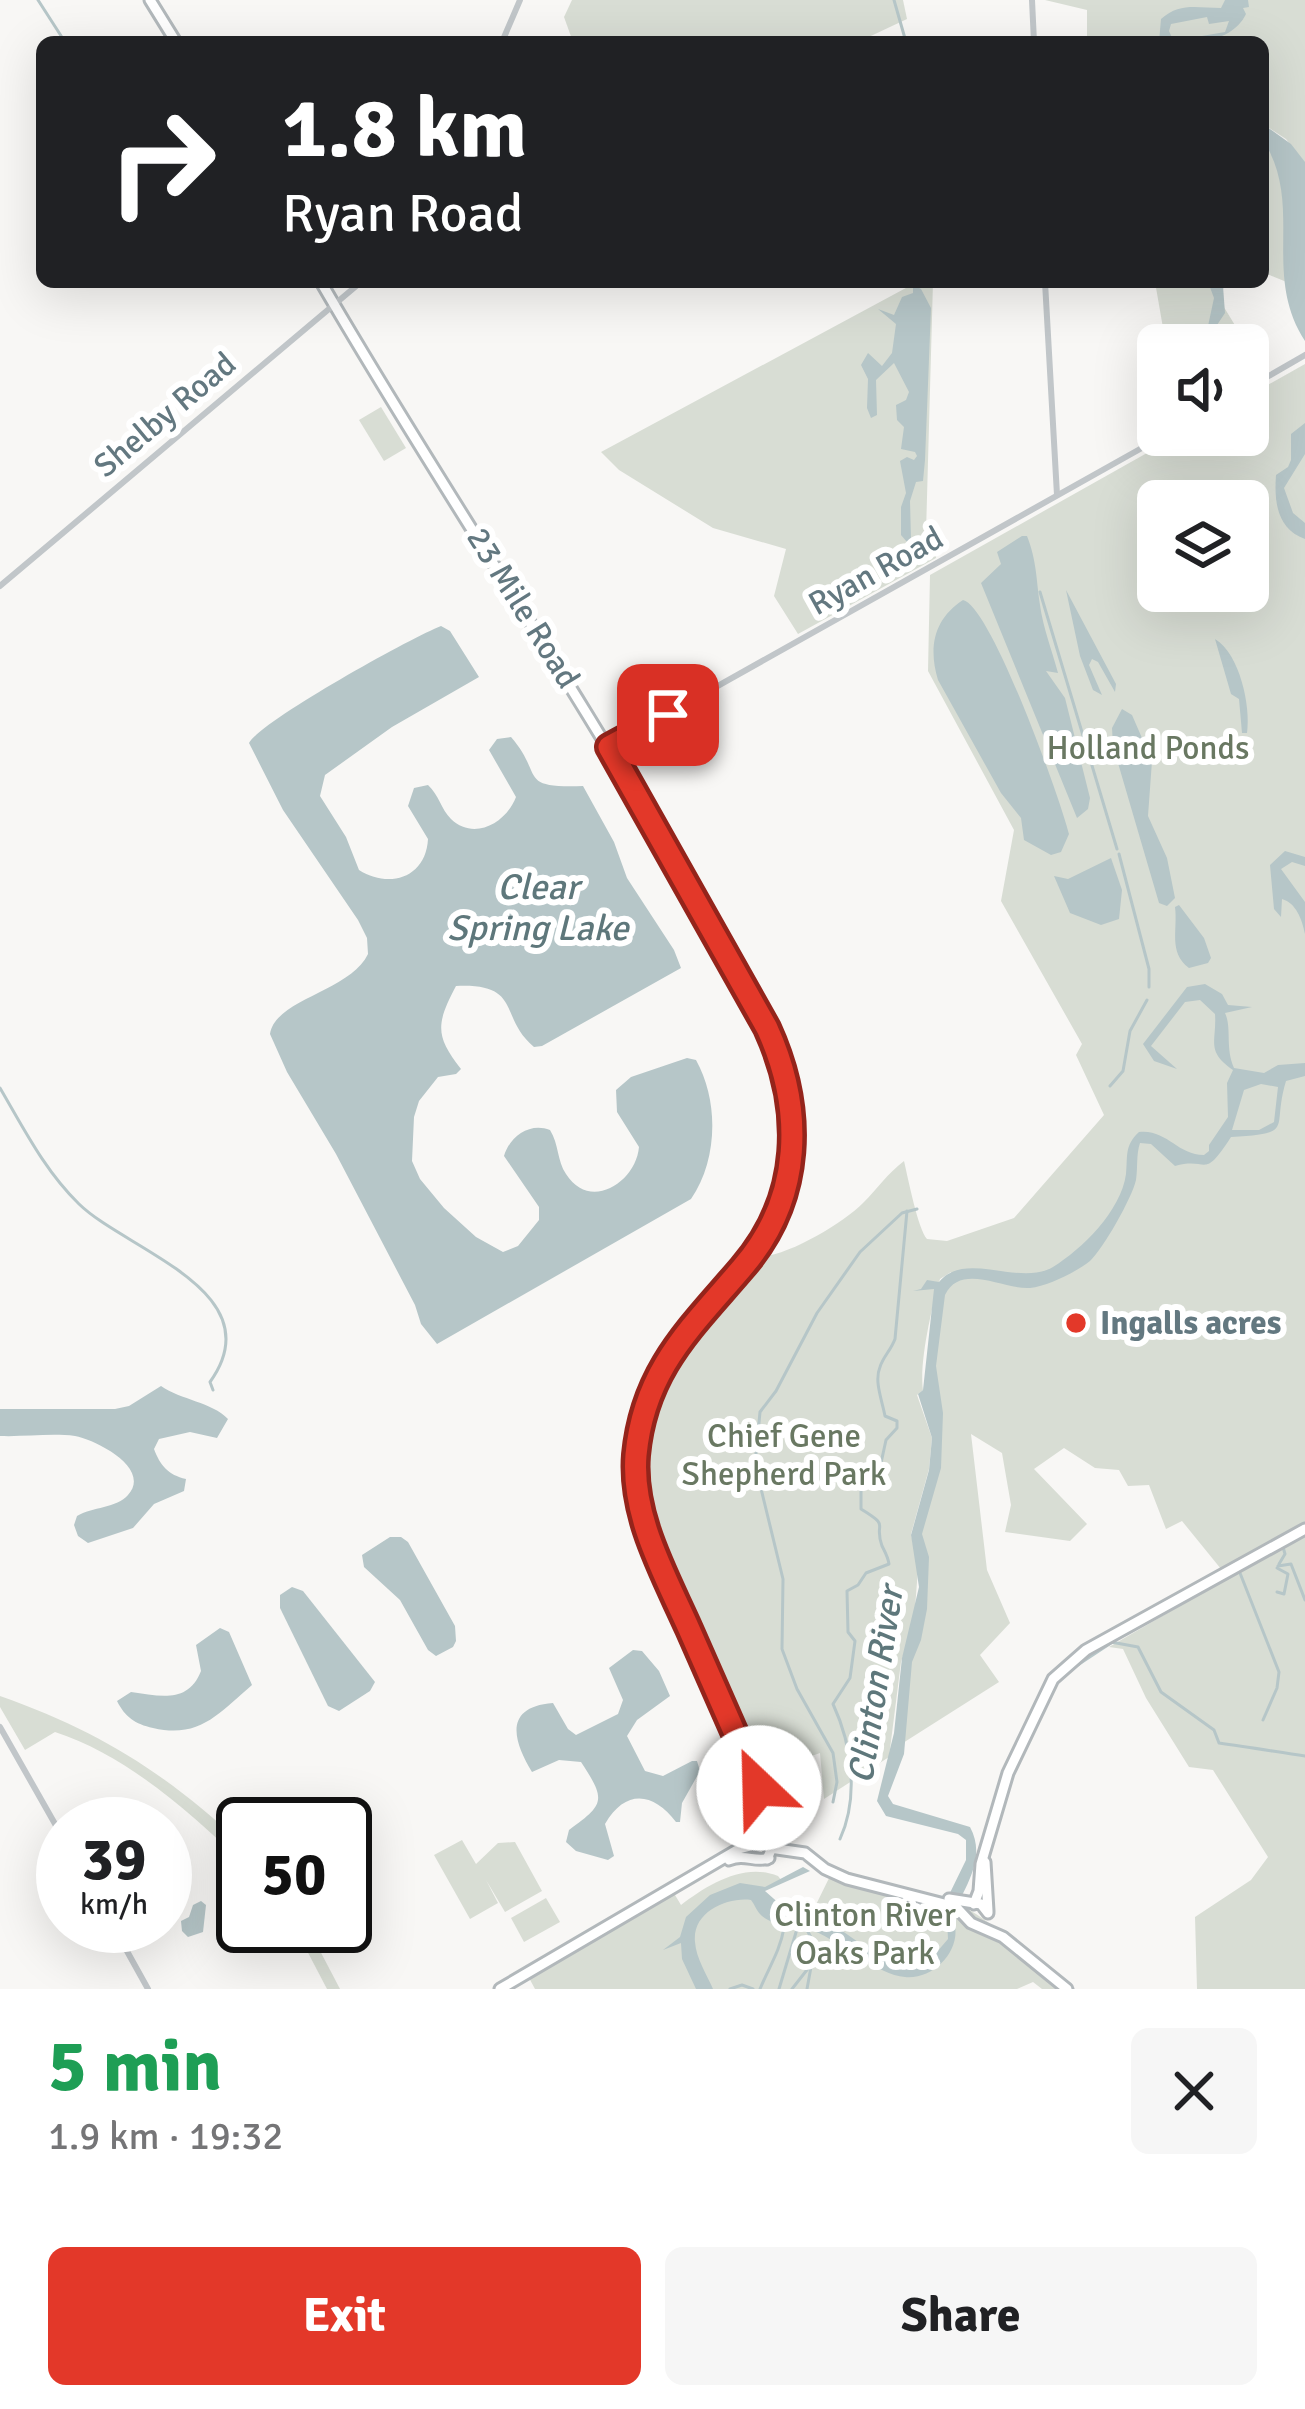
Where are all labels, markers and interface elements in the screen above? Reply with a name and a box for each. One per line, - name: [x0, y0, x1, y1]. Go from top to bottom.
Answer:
- text: 1.8 km: [282, 77, 527, 181]
- icon: right: [84, 84, 240, 240]
- text: Ryan Road: [282, 180, 523, 247]
- map controls: [1137, 324, 1269, 612]
- button: sound: [1137, 324, 1269, 456]
- street label: Shelby Road: [85, 344, 245, 486]
- button: layers: [1137, 480, 1269, 612]
- street label: Ryan Road: [802, 517, 950, 625]
- street label: 23 Mile Road: [457, 520, 589, 696]
- pin: [617, 664, 719, 766]
- icon: arrive: [635, 682, 701, 748]
- park label: Holland Ponds: [1047, 728, 1249, 769]
- water label: Clear Spring Lake: [447, 865, 631, 951]
- place label: Ingalls acres: [1100, 1303, 1281, 1344]
- marker: Ingalls acres: [1063, 1310, 1089, 1336]
- park label: Chief Gene Shepherd Park: [682, 1416, 886, 1495]
- water label: Clinton River: [838, 1579, 914, 1786]
- position arrow: [696, 1725, 822, 1851]
- speed limit sign: 50: [216, 1797, 372, 1953]
- text: 39: [82, 1823, 146, 1897]
- text: km/h: [80, 1886, 148, 1923]
- park label: Clinton River Oaks Park: [774, 1895, 956, 1974]
- text: 5 min: [48, 2022, 222, 2111]
- button: close: [1131, 2028, 1257, 2154]
- text: 1.9 km · 19:32: [48, 2112, 283, 2160]
- button: Exit: [48, 2247, 641, 2385]
- button: Share: [665, 2247, 1257, 2385]

